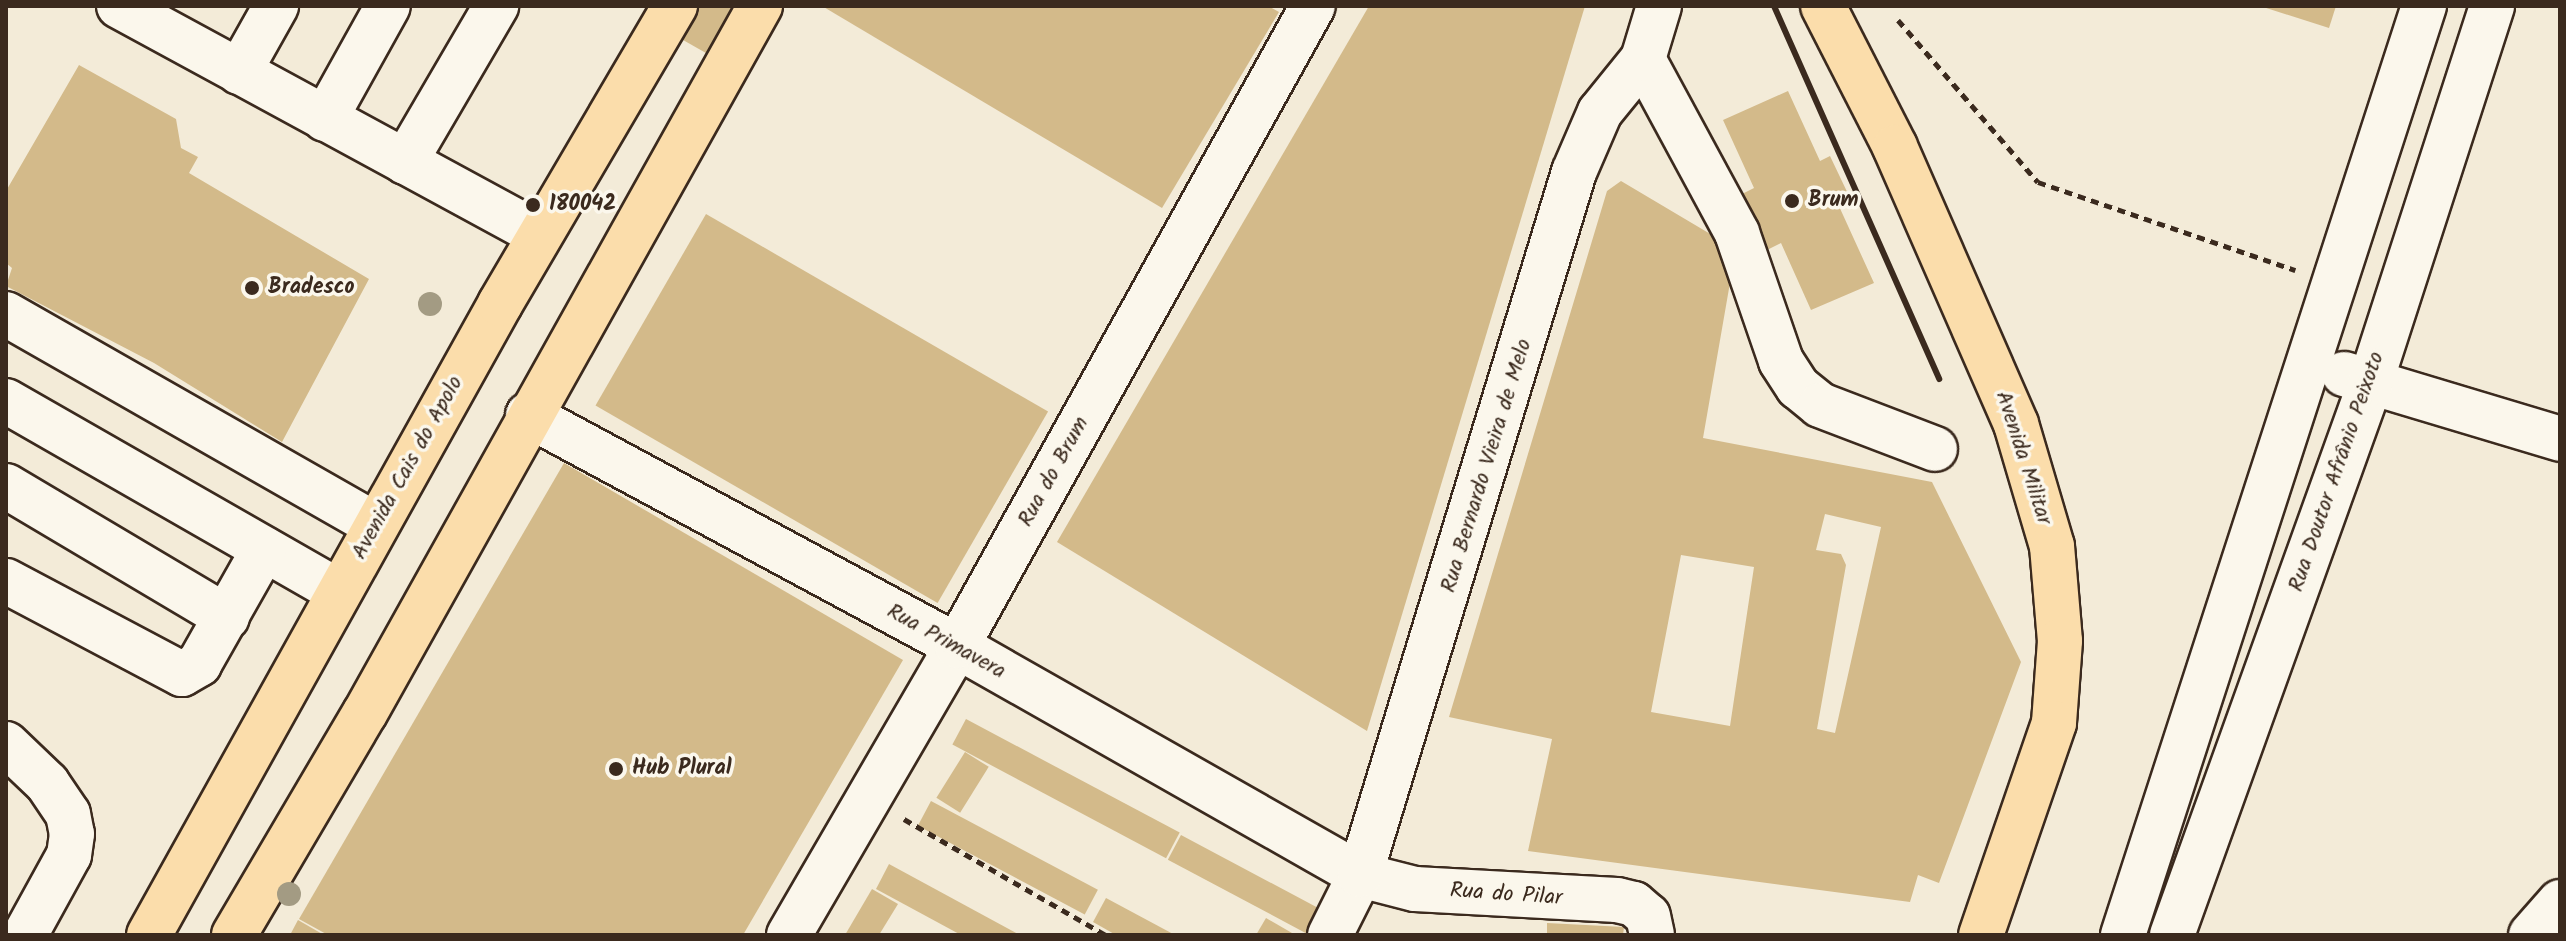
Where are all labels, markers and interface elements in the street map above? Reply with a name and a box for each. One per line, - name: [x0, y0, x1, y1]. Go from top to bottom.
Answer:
- place label: Brum: [1808, 188, 1858, 214]
- place label: 180042: [549, 192, 616, 218]
- marker: Brum: [1783, 192, 1801, 210]
- marker: 180042: [524, 196, 542, 214]
- place label: Bradesco: [268, 275, 355, 301]
- marker: Bradesco: [243, 279, 261, 297]
- street label: Rua Bernardo Vieira de Melo: [1436, 336, 1538, 596]
- street label: Rua Doutor Afrânio Peixoto: [2284, 349, 2390, 595]
- street label: Avenida Cais do Apolo: [347, 372, 469, 564]
- street label: Avenida Militar: [1989, 388, 2057, 528]
- street label: Rua do Brum: [1013, 412, 1095, 532]
- street label: Rua Primavera: [882, 599, 1010, 685]
- place label: Hub Plural: [632, 756, 732, 782]
- marker: Hub Plural: [607, 760, 625, 778]
- street label: Rua do Pilar: [1449, 878, 1563, 912]

